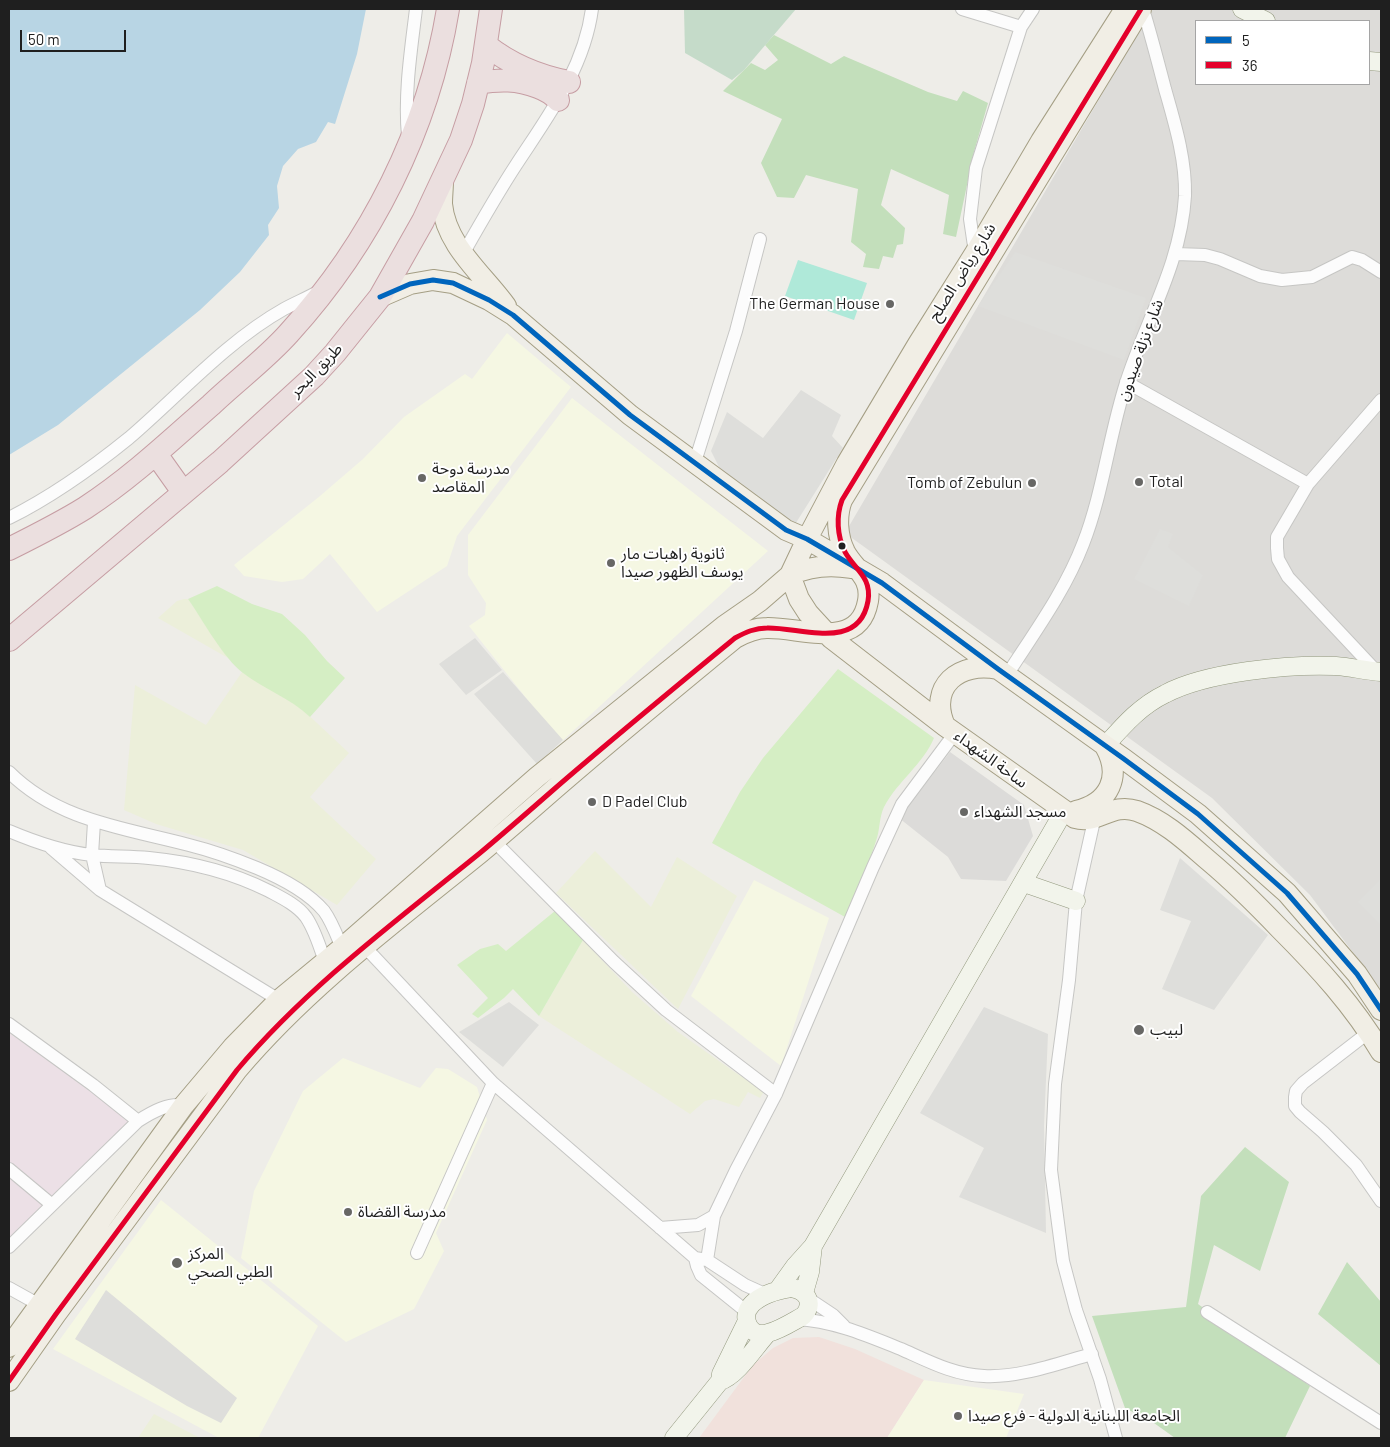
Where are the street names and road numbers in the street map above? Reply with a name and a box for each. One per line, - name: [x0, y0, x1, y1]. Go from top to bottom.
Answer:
- street label: شارع رياض الصلح: [924, 220, 1000, 324]
- street label: شارع نزلة صيدون: [1113, 297, 1167, 403]
- street label: طريق البحر: [286, 339, 346, 401]
- street label: ساحة الشهداء: [950, 726, 1032, 792]

